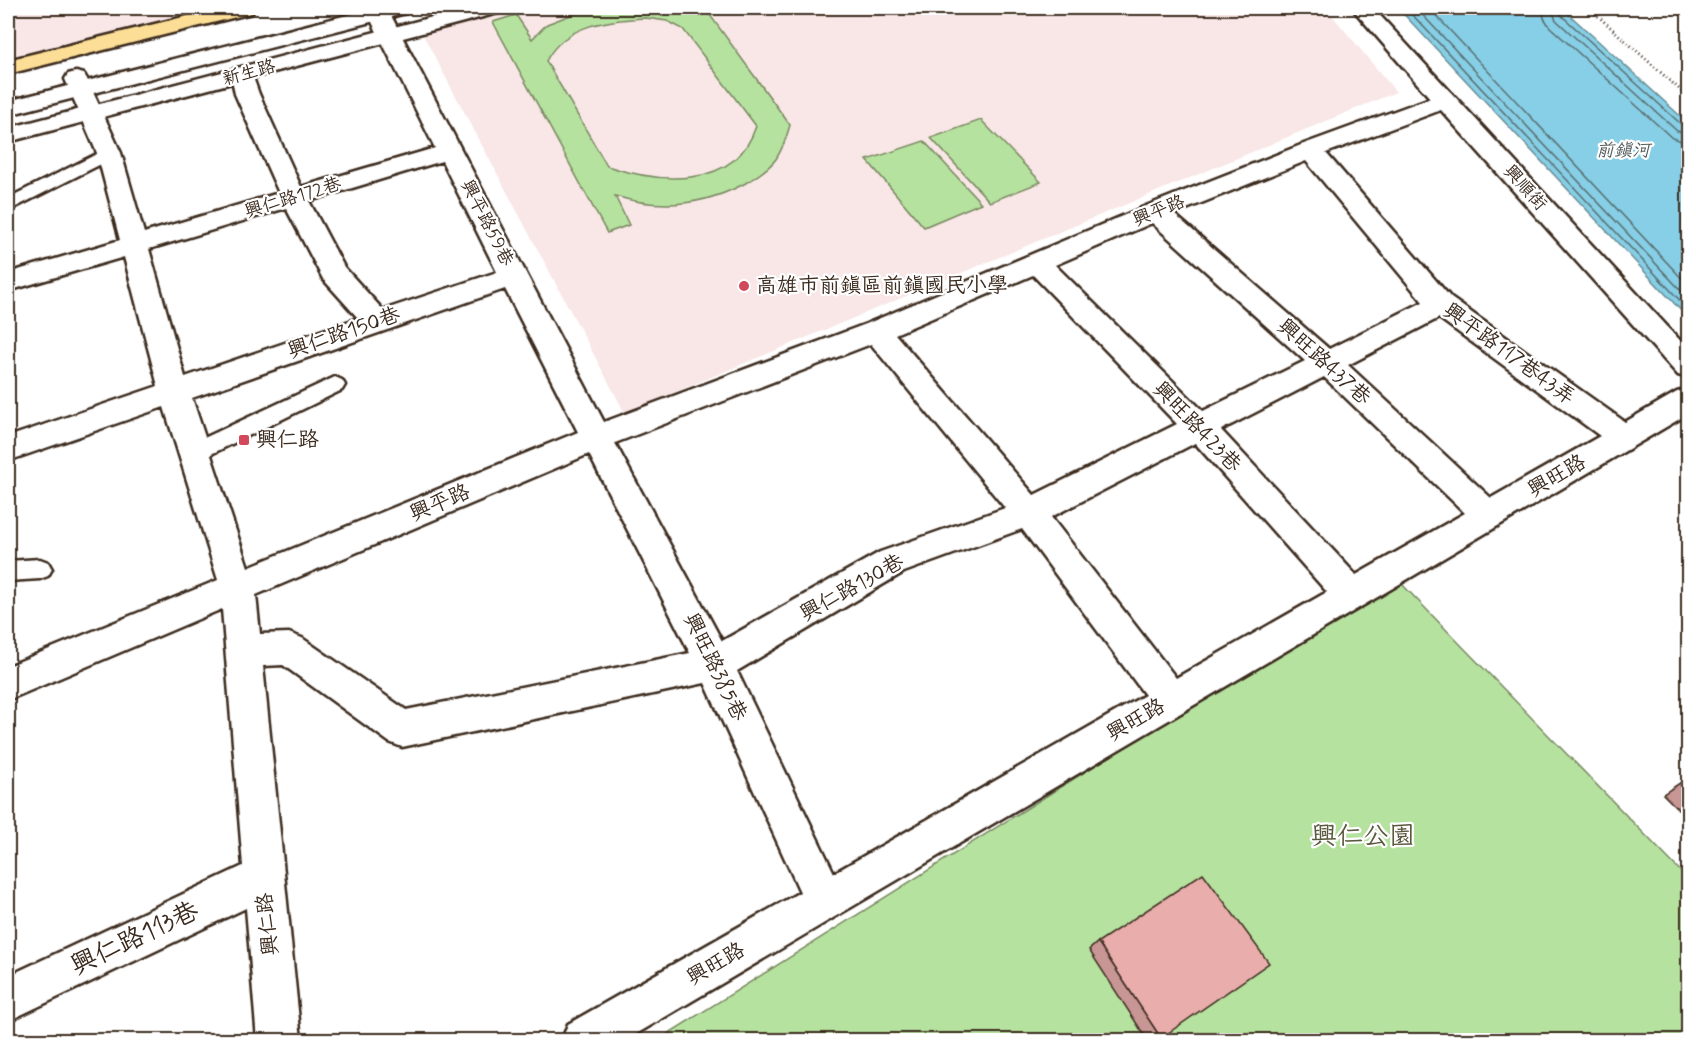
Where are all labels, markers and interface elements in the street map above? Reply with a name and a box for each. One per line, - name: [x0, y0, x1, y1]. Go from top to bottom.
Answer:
- street label: 新生路: [220, 54, 278, 92]
- water label: 前鎮河: [1596, 139, 1653, 163]
- street label: 興順街: [1498, 160, 1552, 216]
- street label: 興仁路172巷: [242, 172, 344, 224]
- street label: 興平路59巷: [455, 176, 519, 270]
- street label: 興平路: [1129, 190, 1189, 232]
- place label: 高雄市前鎮區前鎮國民小學: [756, 272, 1008, 300]
- marker: 高雄市前鎮區前鎮國民小學: [737, 279, 751, 293]
- street label: 興平路117巷43弄: [1438, 297, 1580, 411]
- street label: 興仁路150巷: [284, 301, 404, 365]
- street label: 興旺路437巷: [1271, 313, 1377, 411]
- street label: 興旺路423巷: [1147, 376, 1247, 478]
- place label: 興仁路: [256, 426, 319, 454]
- marker: 興仁路: [237, 433, 251, 447]
- street label: 興旺路: [1523, 448, 1591, 504]
- street label: 興平路: [406, 478, 474, 528]
- street label: 興仁路130巷: [795, 548, 909, 628]
- street label: 興旺路385巷: [677, 608, 753, 726]
- street label: 興旺路: [1102, 692, 1170, 748]
- park label: 興仁公園: [1311, 820, 1415, 854]
- street label: 興仁路: [251, 891, 285, 957]
- street label: 興仁路113巷: [66, 895, 204, 983]
- street label: 興旺路: [682, 936, 750, 992]

